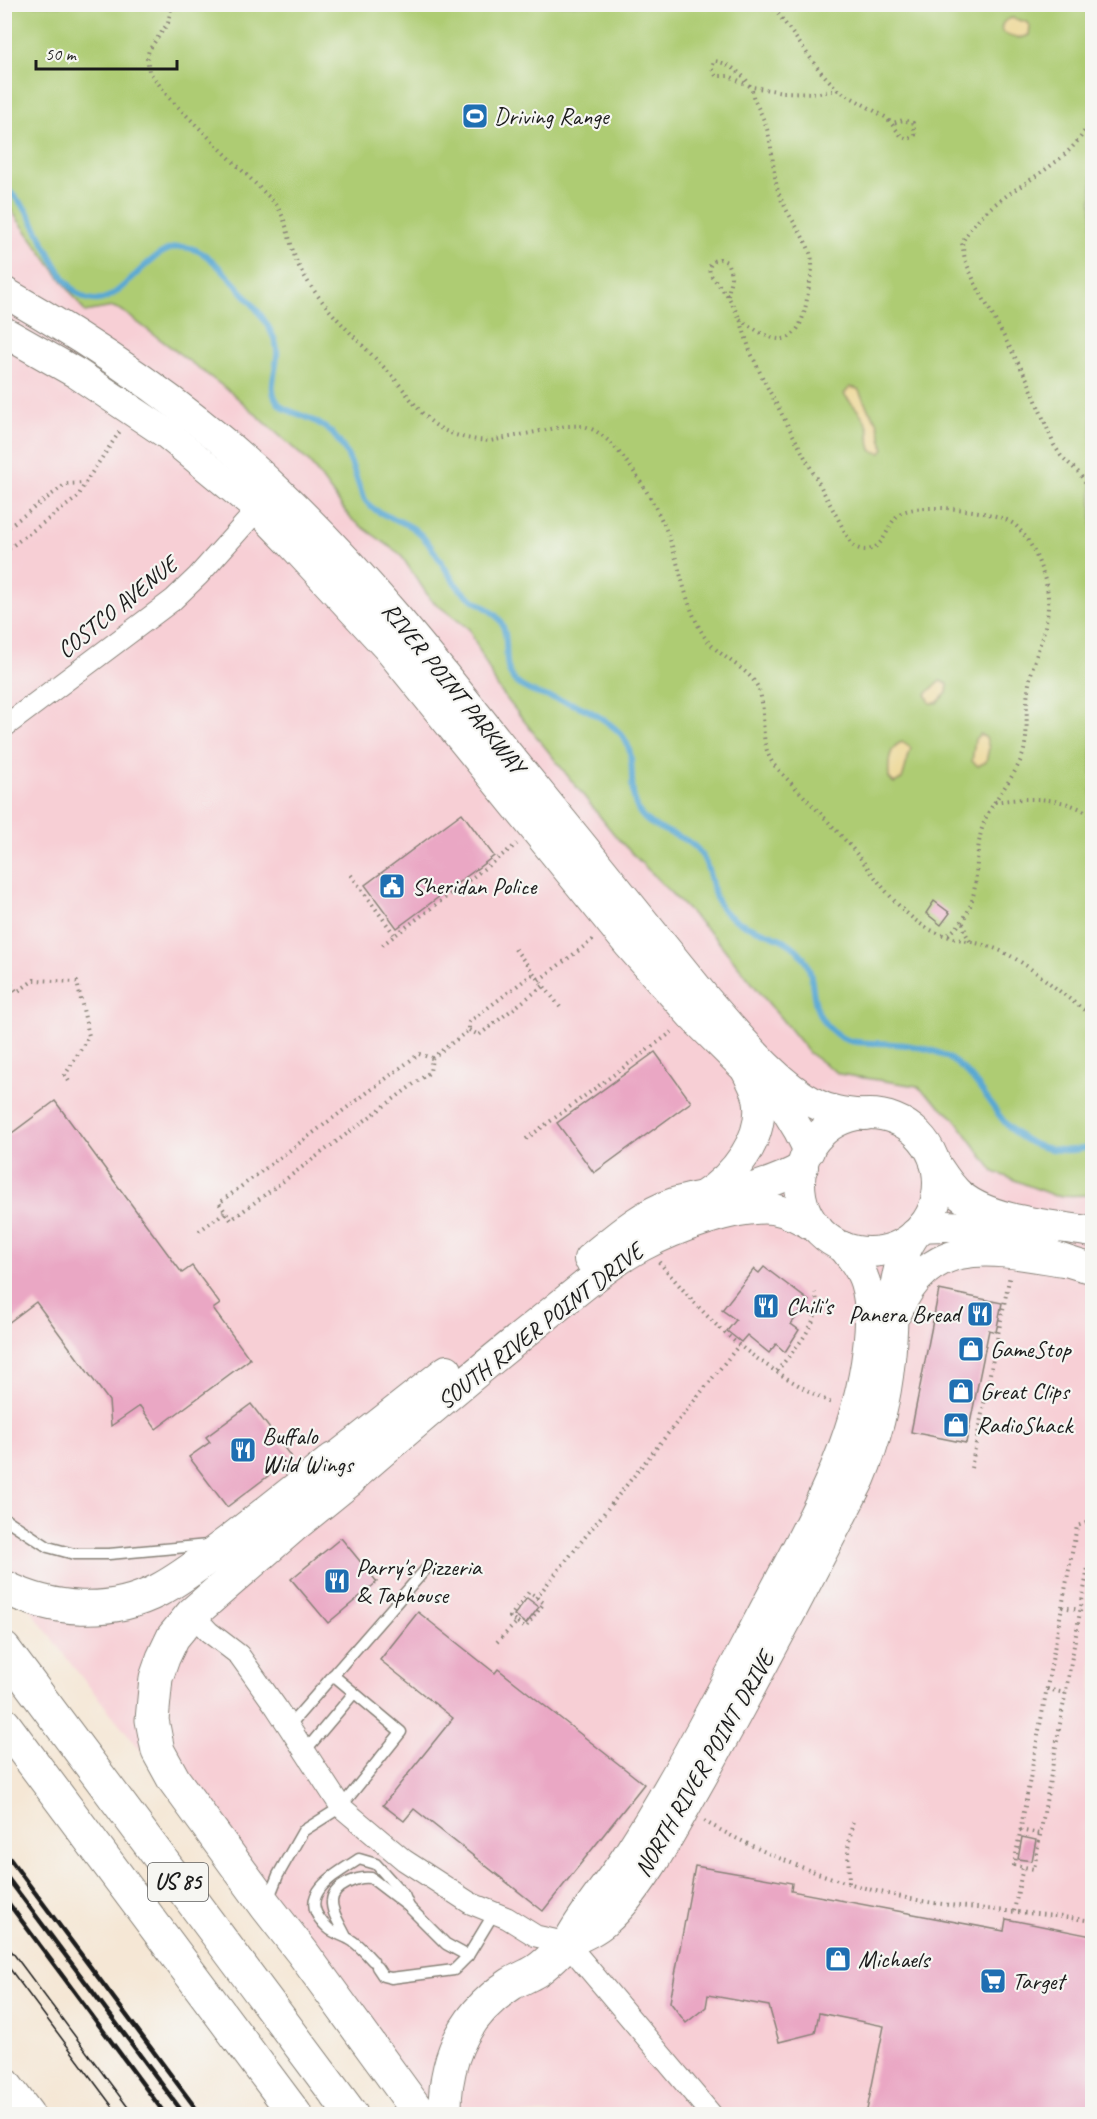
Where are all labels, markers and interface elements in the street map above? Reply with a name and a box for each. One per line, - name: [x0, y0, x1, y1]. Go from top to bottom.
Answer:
- scale bar: [36, 33, 177, 71]
- text: 50 m: [45, 43, 78, 65]
- sports icon: Driving Range: [460, 101, 490, 131]
- place label: Driving Range: [494, 101, 611, 131]
- street label: COSTCO AVENUE: [51, 547, 186, 665]
- street label: RIVER POINT PARKWAY: [376, 596, 535, 783]
- public building icon: Sheridan Police: [377, 871, 407, 901]
- place label: Sheridan Police: [412, 871, 538, 901]
- street label: SOUTH RIVER POINT DRIVE: [431, 1234, 651, 1416]
- restaurant icon: Chili's: [751, 1291, 781, 1321]
- place label: Chili's: [786, 1291, 835, 1321]
- place label: Panera Bread: [848, 1299, 964, 1329]
- restaurant icon: Panera Bread: [965, 1299, 995, 1329]
- shop icon: GameStop: [956, 1334, 986, 1364]
- place label: GameStop: [990, 1334, 1072, 1364]
- shop icon: Great Clips: [946, 1376, 976, 1406]
- place label: Great Clips: [980, 1376, 1071, 1406]
- shop icon: RadioShack: [941, 1410, 971, 1440]
- place label: RadioShack: [976, 1410, 1075, 1440]
- place label: Buffalo Wild Wings: [262, 1421, 355, 1479]
- restaurant icon: Buffalo Wild Wings: [228, 1435, 258, 1465]
- place label: Parry's Pizzeria & Taphouse: [356, 1552, 483, 1610]
- restaurant icon: Parry's Pizzeria & Taphouse: [322, 1566, 352, 1596]
- street label: NORTH RIVER POINT DRIVE: [627, 1643, 782, 1882]
- road number: US 85: [148, 1863, 208, 1901]
- shop icon: Michaels: [823, 1944, 853, 1974]
- place label: Michaels: [858, 1944, 932, 1974]
- supermarket icon: Target: [978, 1966, 1008, 1996]
- place label: Target: [1012, 1966, 1067, 1996]

